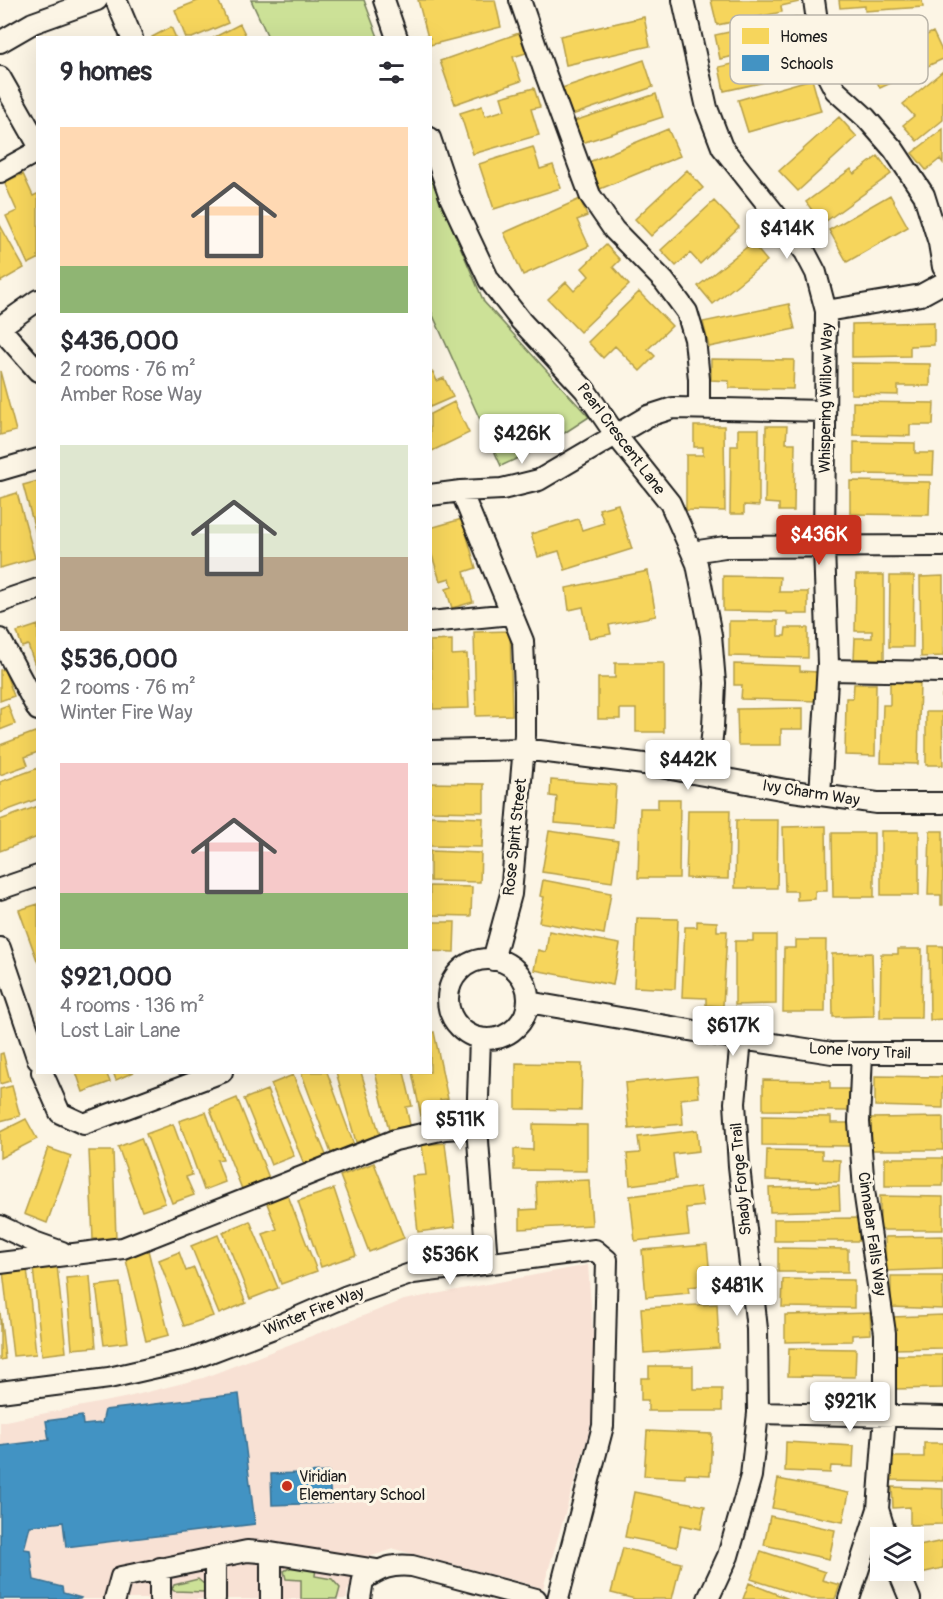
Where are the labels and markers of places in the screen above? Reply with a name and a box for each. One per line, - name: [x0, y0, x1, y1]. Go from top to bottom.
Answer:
- pin: $414K: [745, 209, 829, 260]
- pin: $426K: [480, 414, 564, 465]
- pin: $436K: [777, 515, 861, 566]
- pin: $442K: [646, 740, 730, 791]
- pin: $617K: [691, 1006, 775, 1057]
- pin: $511K: [418, 1100, 502, 1151]
- pin: $536K: [408, 1235, 492, 1286]
- pin: $481K: [695, 1266, 779, 1317]
- pin: $921K: [808, 1382, 892, 1433]
- place label: Viridian Elementary School: [299, 1467, 425, 1505]
- marker: Viridian Elementary School: [280, 1479, 294, 1493]

